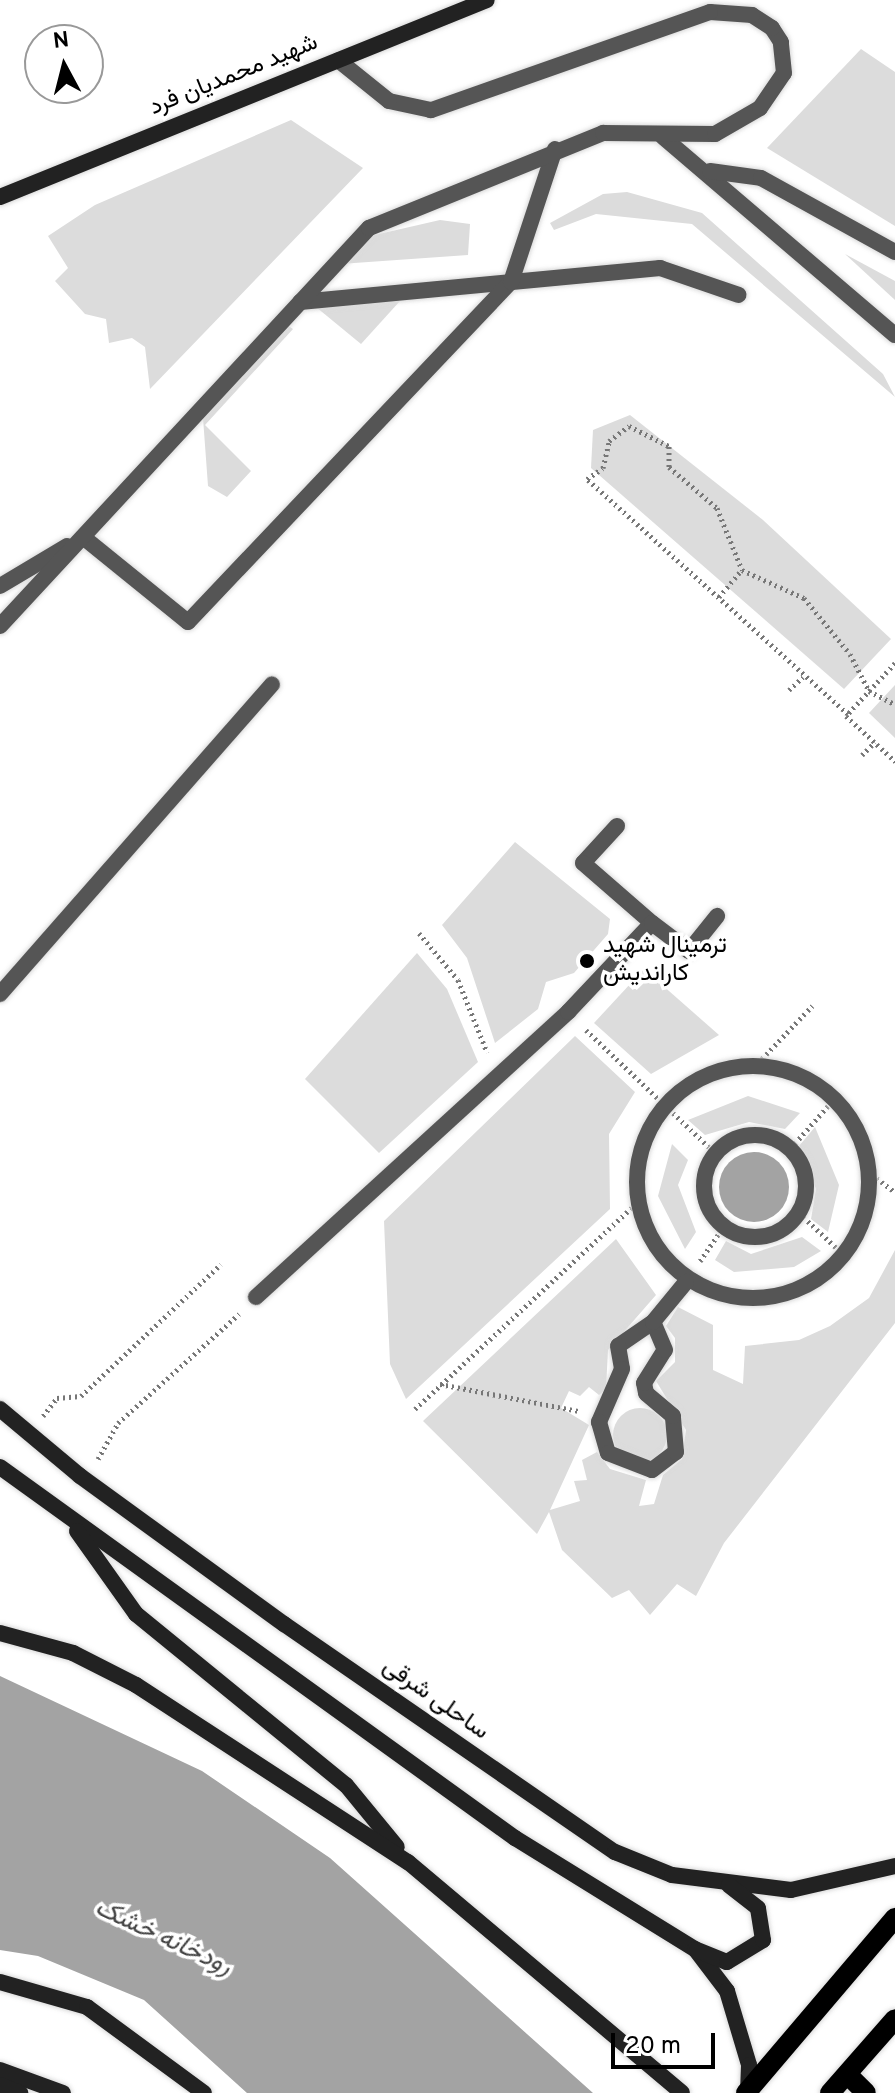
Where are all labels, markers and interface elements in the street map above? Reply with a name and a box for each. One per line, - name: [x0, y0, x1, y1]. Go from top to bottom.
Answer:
- north arrow: [24, 24, 104, 104]
- text: N: [52, 27, 71, 56]
- street label: شهید محمدیان فرد: [146, 29, 322, 123]
- place label: ترمینال شهید کاراندیش: [603, 933, 727, 989]
- marker: ترمینال شهید کاراندیش: [578, 952, 596, 970]
- street label: ساحلی شرقی: [376, 1653, 494, 1747]
- water label: رودخانه خشک: [90, 1893, 236, 1983]
- scale bar: [615, 2017, 719, 2067]
- text: 20 m: [625, 2032, 681, 2062]

